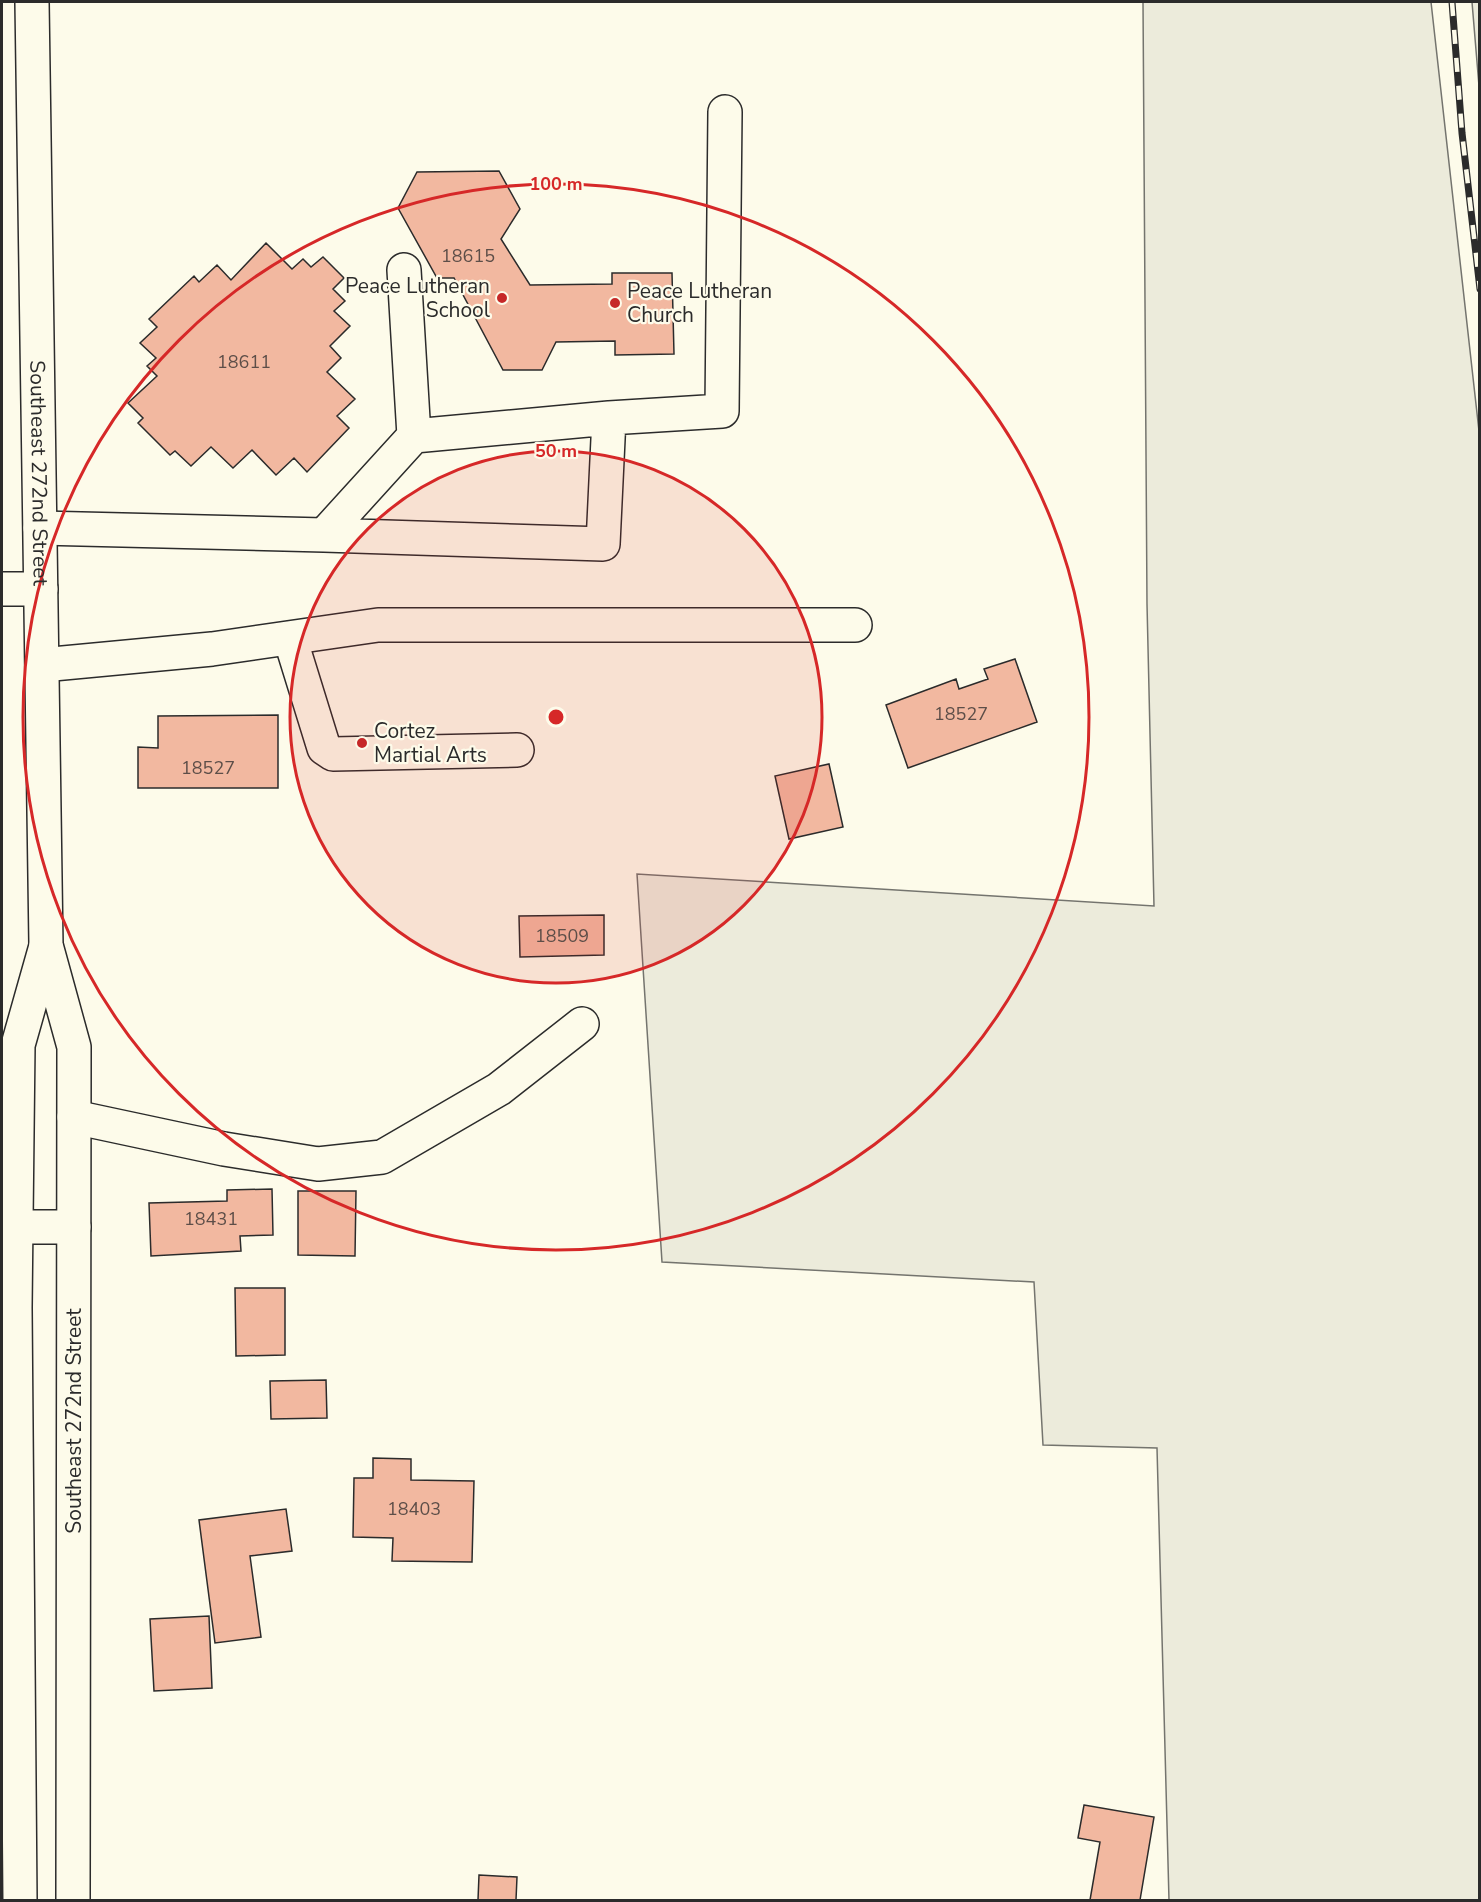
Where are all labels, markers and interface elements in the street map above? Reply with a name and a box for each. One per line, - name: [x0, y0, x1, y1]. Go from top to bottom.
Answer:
- text: 100 m: [529, 172, 583, 196]
- house number: 18615: [441, 244, 495, 268]
- place label: Peace Lutheran School: [345, 272, 491, 324]
- place label: Peace Lutheran Church: [627, 277, 772, 329]
- marker: Peace Lutheran School: [495, 291, 509, 305]
- marker: Peace Lutheran Church: [608, 296, 622, 310]
- house number: 18611: [217, 350, 271, 374]
- street label: Southeast 272nd Street: [23, 360, 55, 587]
- text: 50 m: [535, 439, 577, 463]
- house number: 18527: [934, 702, 988, 726]
- centre of rings: [546, 707, 566, 727]
- place label: Cortez Martial Arts: [374, 717, 487, 769]
- marker: Cortez Martial Arts: [355, 736, 369, 750]
- house number: 18527: [181, 756, 235, 780]
- house number: 18509: [535, 924, 589, 948]
- house number: 18431: [184, 1207, 238, 1231]
- street label: Southeast 272nd Street: [60, 1308, 88, 1534]
- house number: 18403: [387, 1497, 441, 1521]

